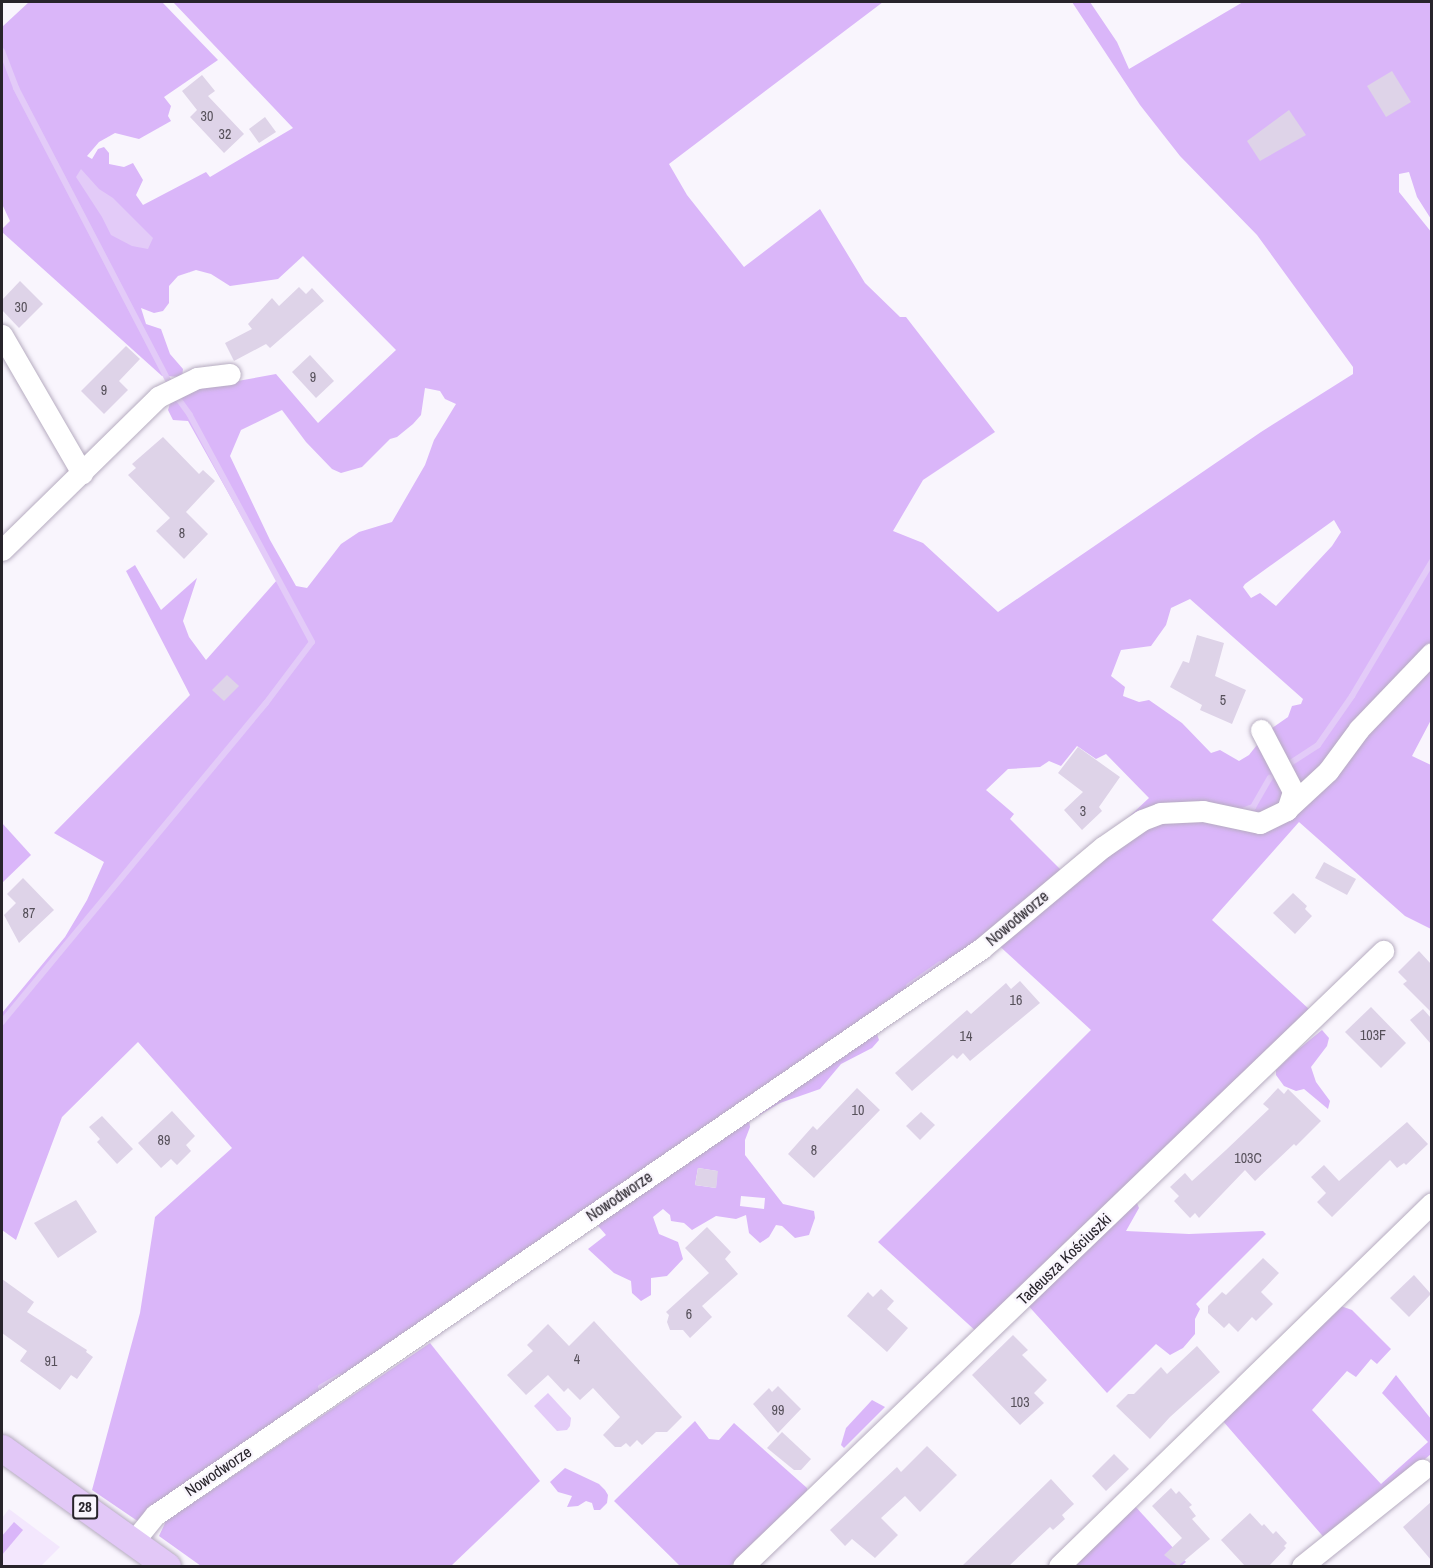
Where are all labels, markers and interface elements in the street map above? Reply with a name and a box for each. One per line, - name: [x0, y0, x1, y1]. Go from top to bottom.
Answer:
- house number: 30: [201, 108, 213, 124]
- house number: 32: [219, 126, 231, 142]
- house number: 30: [15, 299, 27, 315]
- house number: 9: [310, 369, 316, 385]
- house number: 9: [101, 382, 107, 398]
- house number: 8: [179, 525, 185, 541]
- house number: 5: [1220, 692, 1226, 708]
- house number: 3: [1080, 803, 1086, 819]
- street label: Nowodworze: [982, 886, 1052, 950]
- house number: 87: [23, 905, 35, 921]
- house number: 16: [1010, 992, 1022, 1008]
- house number: 103F: [1360, 1027, 1386, 1043]
- house number: 14: [960, 1028, 972, 1044]
- house number: 10: [852, 1102, 864, 1118]
- house number: 89: [158, 1132, 170, 1148]
- house number: 8: [811, 1142, 817, 1158]
- house number: 103C: [1234, 1150, 1262, 1166]
- street label: Nowodworze: [582, 1167, 656, 1225]
- street label: Tadeusza Kościuszki: [1013, 1209, 1115, 1309]
- house number: 6: [686, 1306, 692, 1322]
- house number: 4: [574, 1351, 580, 1367]
- house number: 91: [45, 1353, 57, 1369]
- house number: 103: [1010, 1394, 1030, 1410]
- house number: 99: [772, 1402, 784, 1418]
- street label: Nowodworze: [181, 1442, 255, 1500]
- road number: 28: [72, 1495, 98, 1519]

